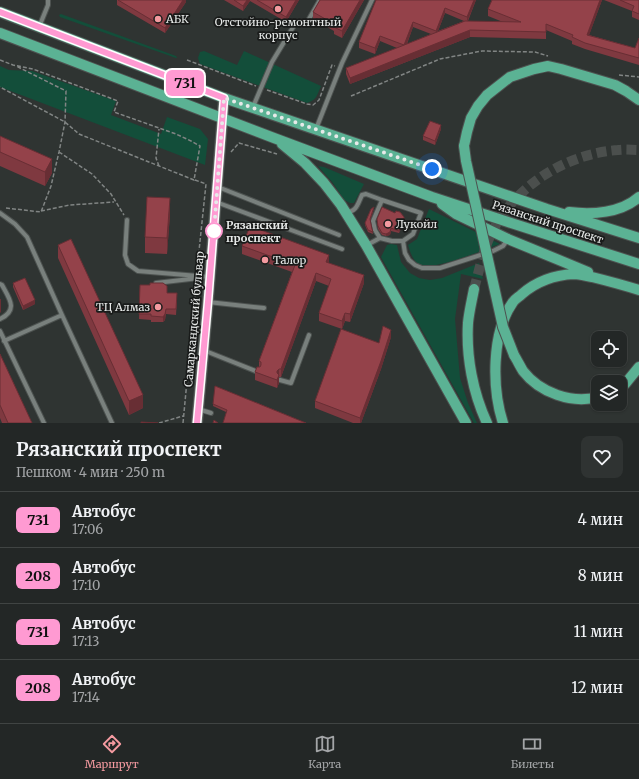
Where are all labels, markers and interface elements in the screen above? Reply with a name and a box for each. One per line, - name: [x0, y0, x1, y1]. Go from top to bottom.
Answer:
- marker: Отстойно-ремонтный корпус: [273, 4, 283, 14]
- place label: АБК: [165, 12, 189, 26]
- marker: АБК: [153, 14, 163, 24]
- place label: Отстойно-ремонтный корпус: [215, 15, 342, 42]
- line badge: 731: [162, 70, 208, 96]
- text: 731: [174, 74, 196, 92]
- your location: [422, 159, 442, 179]
- street label: Рязанский проспект: [491, 197, 606, 247]
- place label: Лукойл: [396, 217, 438, 231]
- place label: Рязанский проспект: [226, 218, 288, 245]
- marker: Лукойл: [383, 219, 393, 229]
- marker: Рязанский проспект: [205, 222, 223, 240]
- street label: Самаркандский бульвар: [181, 250, 207, 387]
- place label: Талор: [273, 253, 306, 267]
- marker: Талор: [260, 255, 270, 265]
- place label: ТЦ Алмаз: [96, 300, 150, 314]
- marker: ТЦ Алмаз: [153, 302, 163, 312]
- map controls: [591, 331, 627, 411]
- button: locate: [591, 331, 627, 367]
- button: layers: [591, 375, 627, 411]
- button: heart: [581, 436, 623, 478]
- text: Рязанский проспект: [16, 437, 222, 461]
- text: Пешком · 4 мин · 250 m: [16, 464, 165, 481]
- text: Автобус: [72, 502, 136, 521]
- text: 4 мин: [577, 510, 623, 529]
- text: 731: [27, 511, 49, 529]
- text: 17:06: [72, 521, 103, 538]
- text: Автобус: [72, 558, 136, 577]
- text: 8 мин: [578, 566, 623, 585]
- text: 208: [25, 567, 51, 585]
- text: 17:10: [72, 577, 100, 594]
- text: Автобус: [72, 614, 136, 633]
- text: 11 мин: [574, 622, 623, 641]
- text: 731: [27, 623, 49, 641]
- text: 17:13: [72, 633, 100, 650]
- text: Автобус: [72, 670, 136, 689]
- text: 12 мин: [571, 678, 623, 697]
- text: 208: [25, 679, 51, 697]
- text: 17:14: [72, 689, 100, 706]
- tab: Маршрут: [85, 733, 139, 771]
- tab: Карта: [308, 733, 341, 771]
- tab: Билеты: [511, 733, 554, 771]

